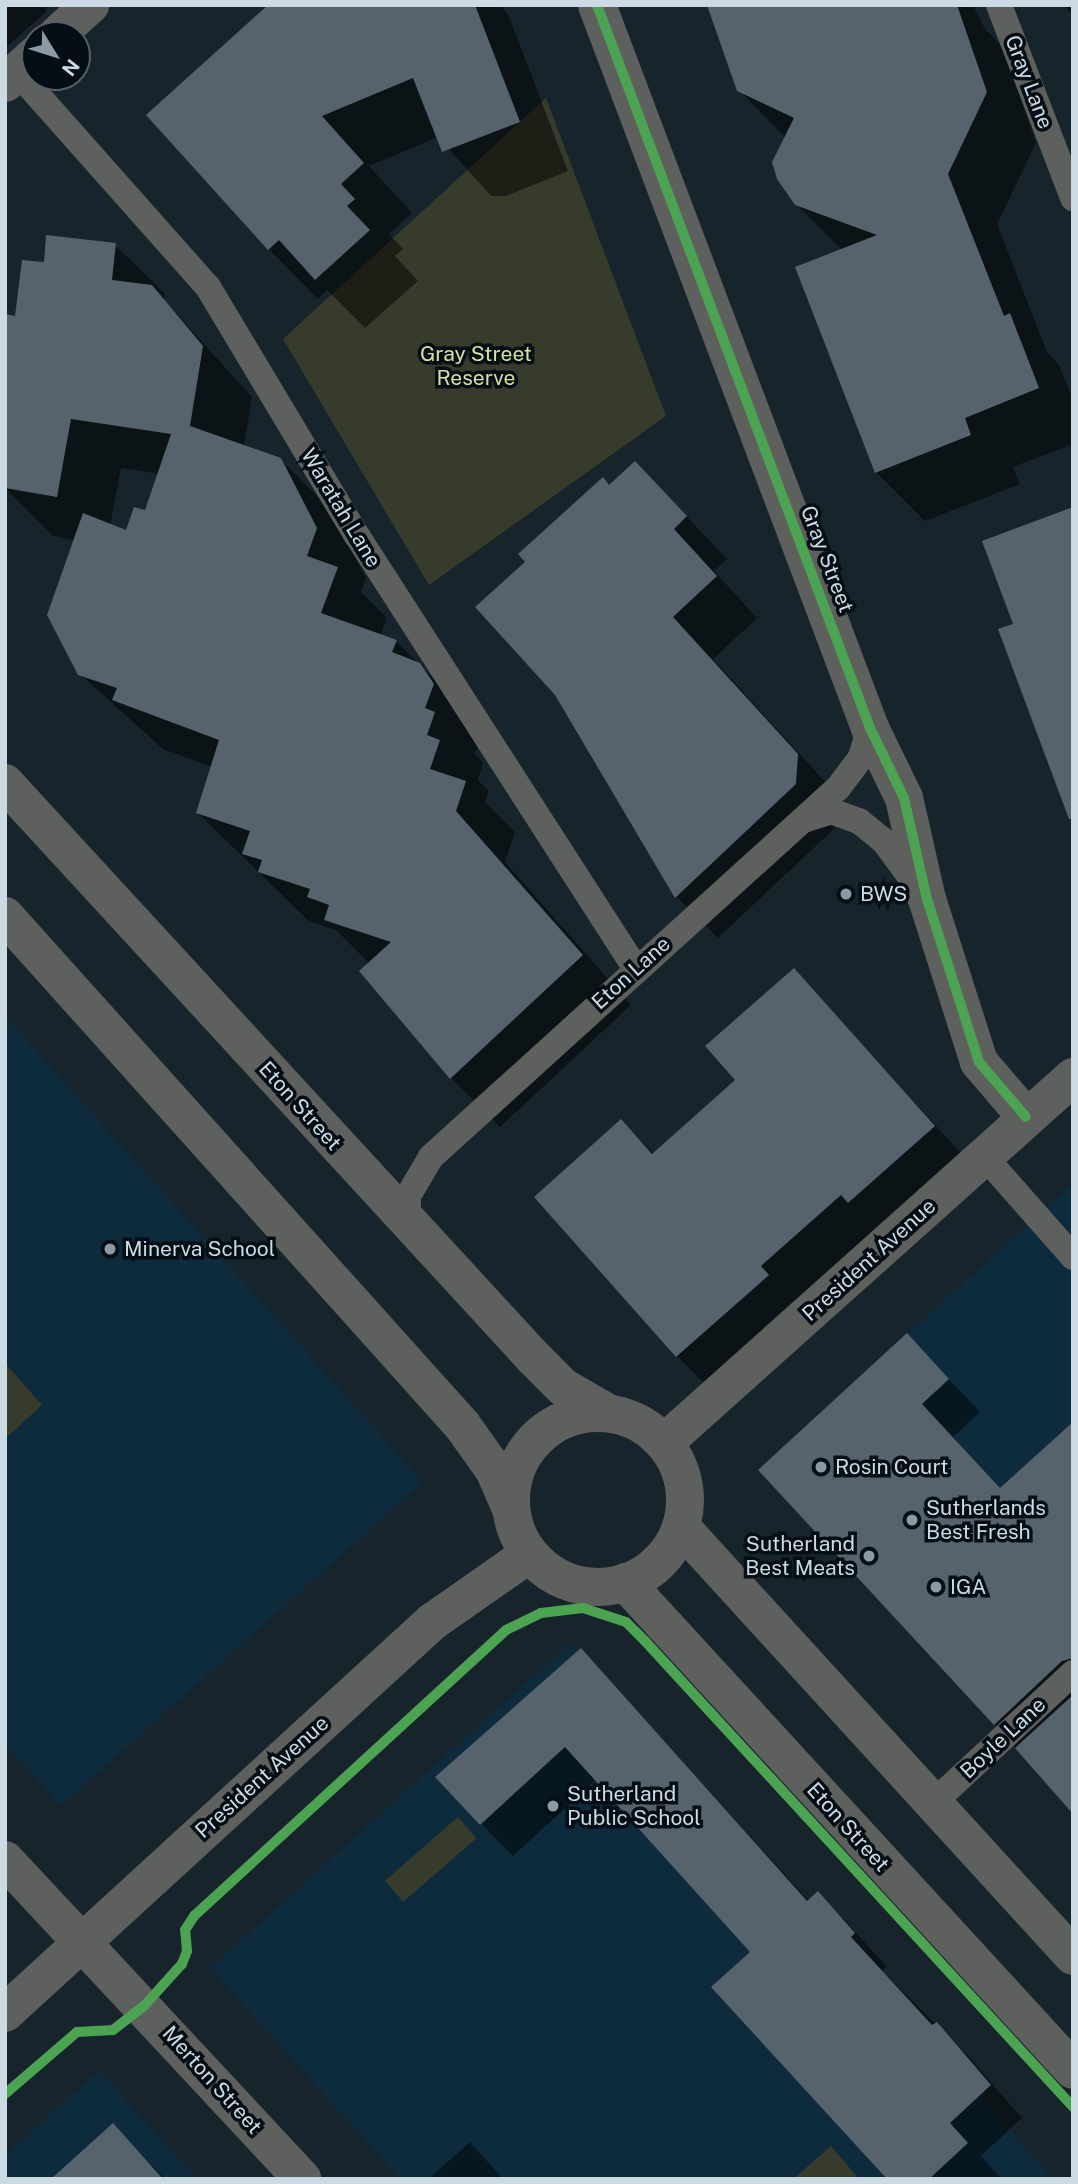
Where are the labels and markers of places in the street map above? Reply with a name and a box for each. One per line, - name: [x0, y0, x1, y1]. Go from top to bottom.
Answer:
- place label: BWS: [860, 881, 907, 907]
- marker: BWS: [838, 886, 854, 902]
- place label: Minerva School: [124, 1236, 275, 1262]
- marker: Minerva School: [102, 1241, 118, 1257]
- place label: Rosin Court: [835, 1454, 949, 1480]
- marker: Rosin Court: [813, 1459, 829, 1475]
- place label: Sutherlands Best Fresh: [926, 1495, 1046, 1545]
- marker: Sutherlands Best Fresh: [904, 1512, 920, 1528]
- place label: Sutherland Best Meats: [745, 1531, 855, 1581]
- marker: Sutherland Best Meats: [861, 1548, 877, 1564]
- place label: IGA: [950, 1574, 986, 1600]
- marker: IGA: [928, 1579, 944, 1595]
- place label: Sutherland Public School: [567, 1781, 701, 1831]
- marker: Sutherland Public School: [545, 1798, 561, 1814]

